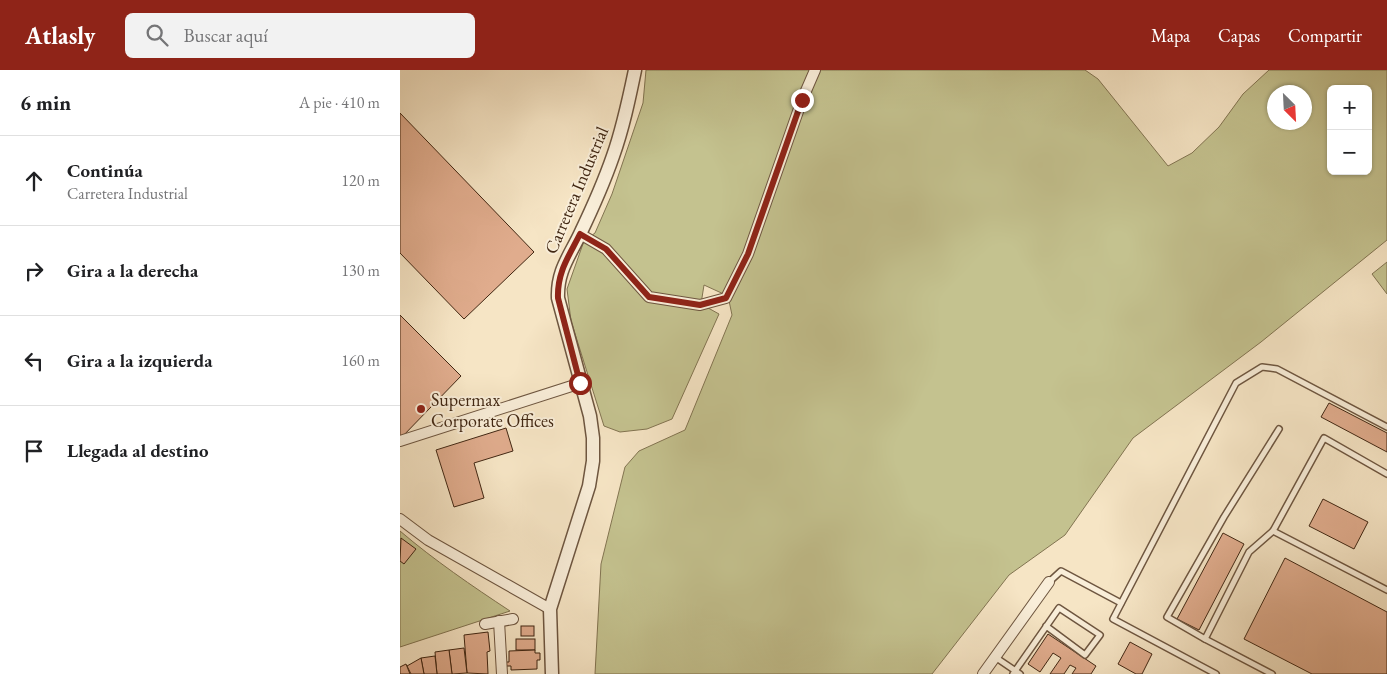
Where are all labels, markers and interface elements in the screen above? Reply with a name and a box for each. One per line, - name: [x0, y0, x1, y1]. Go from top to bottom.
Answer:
- search box: [125, 13, 475, 58]
- text: Atlasly: [25, 20, 95, 51]
- icon: search: [143, 21, 171, 49]
- text: Buscar aquí: [183, 23, 268, 48]
- text: Mapa: [1151, 24, 1190, 47]
- text: Capas: [1218, 24, 1260, 47]
- text: Compartir: [1288, 24, 1362, 47]
- north arrow: [1267, 85, 1312, 130]
- map controls: [1327, 85, 1372, 175]
- button: +: [1327, 85, 1372, 130]
- text: 6 min: [20, 89, 71, 116]
- route end: [791, 89, 814, 112]
- text: A pie · 410 m: [299, 92, 380, 113]
- street label: Carretera Industrial: [539, 123, 613, 257]
- button: −: [1327, 130, 1372, 175]
- text: Continúa: [67, 158, 143, 183]
- icon: ahead: [20, 167, 48, 195]
- text: 120 m: [341, 170, 380, 191]
- text: Carretera Industrial: [67, 183, 188, 204]
- icon: right: [20, 257, 48, 285]
- text: Gira a la derecha: [67, 258, 198, 283]
- text: 130 m: [341, 260, 380, 281]
- icon: left: [20, 347, 48, 375]
- text: Gira a la izquierda: [67, 348, 213, 373]
- text: 160 m: [341, 350, 380, 371]
- route start: [569, 372, 592, 395]
- place label: Supermax Corporate Offices: [431, 388, 554, 432]
- marker: Supermax Corporate Offices: [415, 403, 427, 415]
- icon: arrive: [20, 437, 48, 465]
- text: Llegada al destino: [67, 438, 209, 463]

